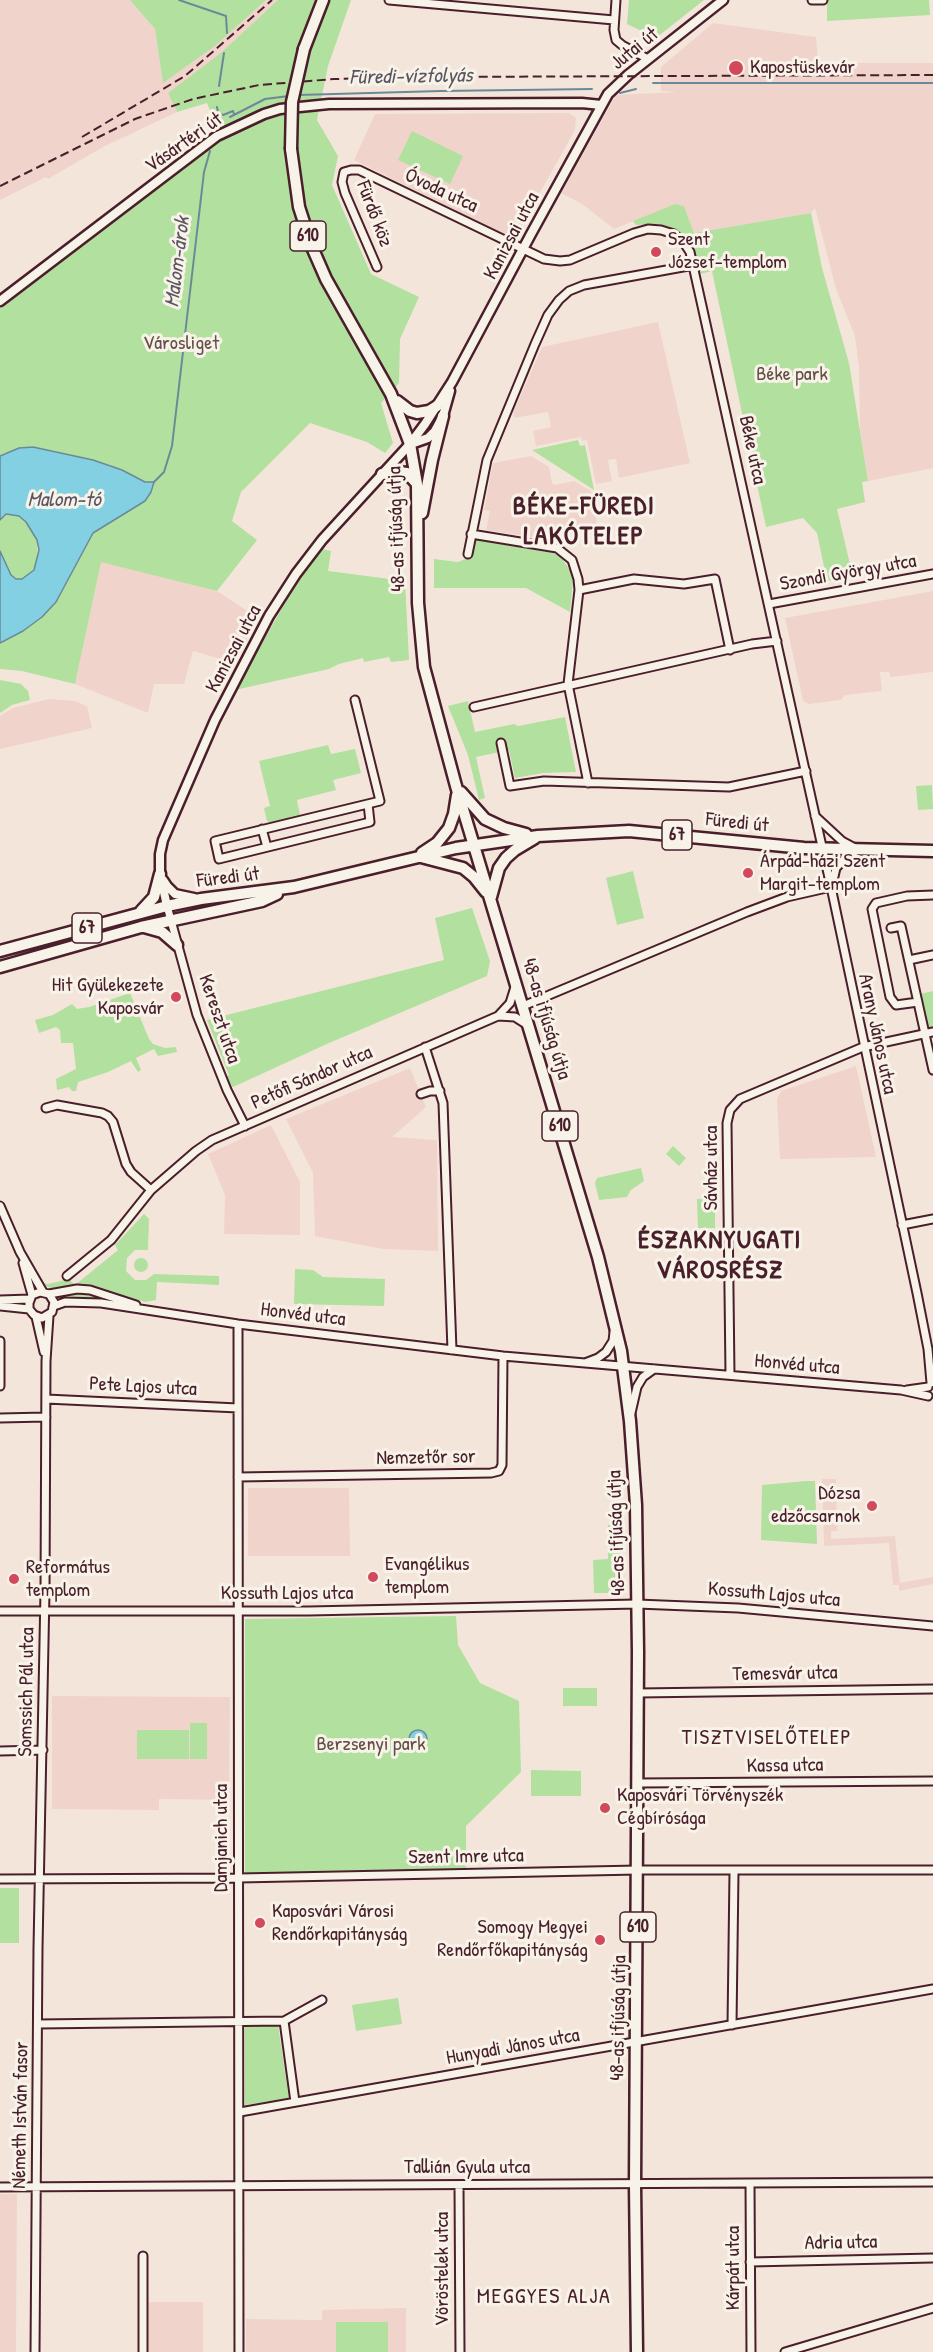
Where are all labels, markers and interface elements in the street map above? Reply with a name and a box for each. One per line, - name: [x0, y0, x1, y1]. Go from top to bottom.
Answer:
- street label: Jutai út: [606, 23, 664, 75]
- place label: Kapostüskevár: [750, 56, 855, 80]
- marker: Kapostüskevár: [727, 59, 745, 77]
- water label: Füredi-vízfolyás: [349, 63, 473, 91]
- street label: Vásártéri út: [141, 108, 227, 178]
- street label: Óvoda utca: [401, 164, 481, 218]
- street label: Fürdő köz: [351, 178, 397, 250]
- street label: Kanizsai utca: [479, 188, 545, 284]
- water label: Malom-árok: [160, 215, 196, 309]
- road number: 610: [290, 221, 326, 251]
- place label: Szent József-templom: [668, 228, 787, 275]
- marker: Szent József-templom: [649, 245, 663, 259]
- park label: Városliget: [143, 332, 219, 356]
- park label: Béke park: [756, 363, 828, 387]
- street label: Béke utca: [733, 414, 771, 486]
- street label: 48-as ifjúság útja: [383, 466, 411, 592]
- water label: Malom-tó: [27, 487, 101, 513]
- district label: BÉKE-FÜREDI LAKÓTELEP: [513, 491, 655, 552]
- street label: Szondi György utca: [778, 549, 918, 597]
- street label: Kanizsai utca: [201, 601, 267, 697]
- street label: Füredi út: [704, 808, 770, 838]
- road number: 67: [662, 820, 692, 850]
- place label: Árpád-házi Szent Margit-templom: [760, 850, 885, 897]
- street label: Füredi út: [195, 862, 261, 894]
- marker: Árpád-házi Szent Margit-templom: [741, 866, 755, 880]
- road number: 67: [72, 913, 102, 943]
- street label: 48-as ifjúság útja: [516, 956, 576, 1082]
- street label: Kereszt utca: [193, 971, 245, 1067]
- street label: Arany János utca: [853, 972, 901, 1096]
- place label: Hit Gyülekezete Kaposvár: [52, 974, 164, 1021]
- marker: Hit Gyülekezete Kaposvár: [169, 990, 183, 1004]
- street label: Petőfi Sándor utca: [248, 1041, 376, 1115]
- road number: 610: [542, 1111, 578, 1141]
- street label: Sávház utca: [700, 1126, 724, 1210]
- district label: ÉSZAKNYUGATI VÁROSRÉSZ: [638, 1225, 802, 1286]
- street label: Honvéd utca: [259, 1298, 347, 1332]
- street label: Honvéd utca: [753, 1349, 841, 1381]
- street label: Pete Lajos utca: [89, 1372, 197, 1402]
- street label: Nemzetőr sor: [376, 1445, 476, 1471]
- street label: 48-as ifjúság útja: [603, 1470, 631, 1596]
- place label: Dózsa edzőcsarnok: [771, 1482, 860, 1529]
- marker: Dózsa edzőcsarnok: [865, 1499, 879, 1513]
- place label: Evangélikus templom: [385, 1553, 469, 1600]
- place label: Református templom: [26, 1556, 110, 1603]
- marker: Evangélikus templom: [366, 1570, 380, 1584]
- marker: Református templom: [7, 1572, 21, 1586]
- street label: Kossuth Lajos utca: [707, 1577, 841, 1613]
- street label: Kossuth Lajos utca: [221, 1582, 353, 1606]
- street label: Somssich Pál utca: [14, 1627, 40, 1757]
- street label: Temesvár utca: [732, 1661, 838, 1687]
- district label: TISZTVISELŐTELEP: [682, 1725, 852, 1751]
- park label: Berzsenyi park: [317, 1733, 425, 1757]
- street label: Kassa utca: [746, 1753, 824, 1779]
- street label: Damjanich utca: [210, 1784, 234, 1892]
- place label: Kaposvári Törvényszék Cégbírósága: [617, 1784, 783, 1831]
- marker: Kaposvári Törvényszék Cégbírósága: [598, 1801, 612, 1815]
- street label: Szent Imre utca: [408, 1844, 524, 1870]
- place label: Kaposvári Városi Rendőrkapitányság: [272, 1900, 407, 1947]
- road number: 610: [620, 1912, 656, 1942]
- marker: Kaposvári Városi Rendőrkapitányság: [253, 1916, 267, 1930]
- place label: Somogy Megyei Rendőrfőkapitányság: [437, 1916, 588, 1963]
- marker: Somogy Megyei Rendőrfőkapitányság: [593, 1933, 607, 1947]
- street label: 48-as ifjúság útja: [606, 1955, 632, 2081]
- street label: Hunyadi János utca: [445, 2023, 581, 2071]
- street label: Németh István fasor: [8, 2041, 34, 2189]
- street label: Tallián Gyula utca: [404, 2156, 530, 2180]
- street label: Vöröstelek utca: [431, 2212, 455, 2326]
- street label: Kárpát utca: [722, 2226, 746, 2310]
- street label: Adria utca: [804, 2230, 878, 2256]
- district label: MEGGYES ALJA: [477, 2284, 611, 2310]

